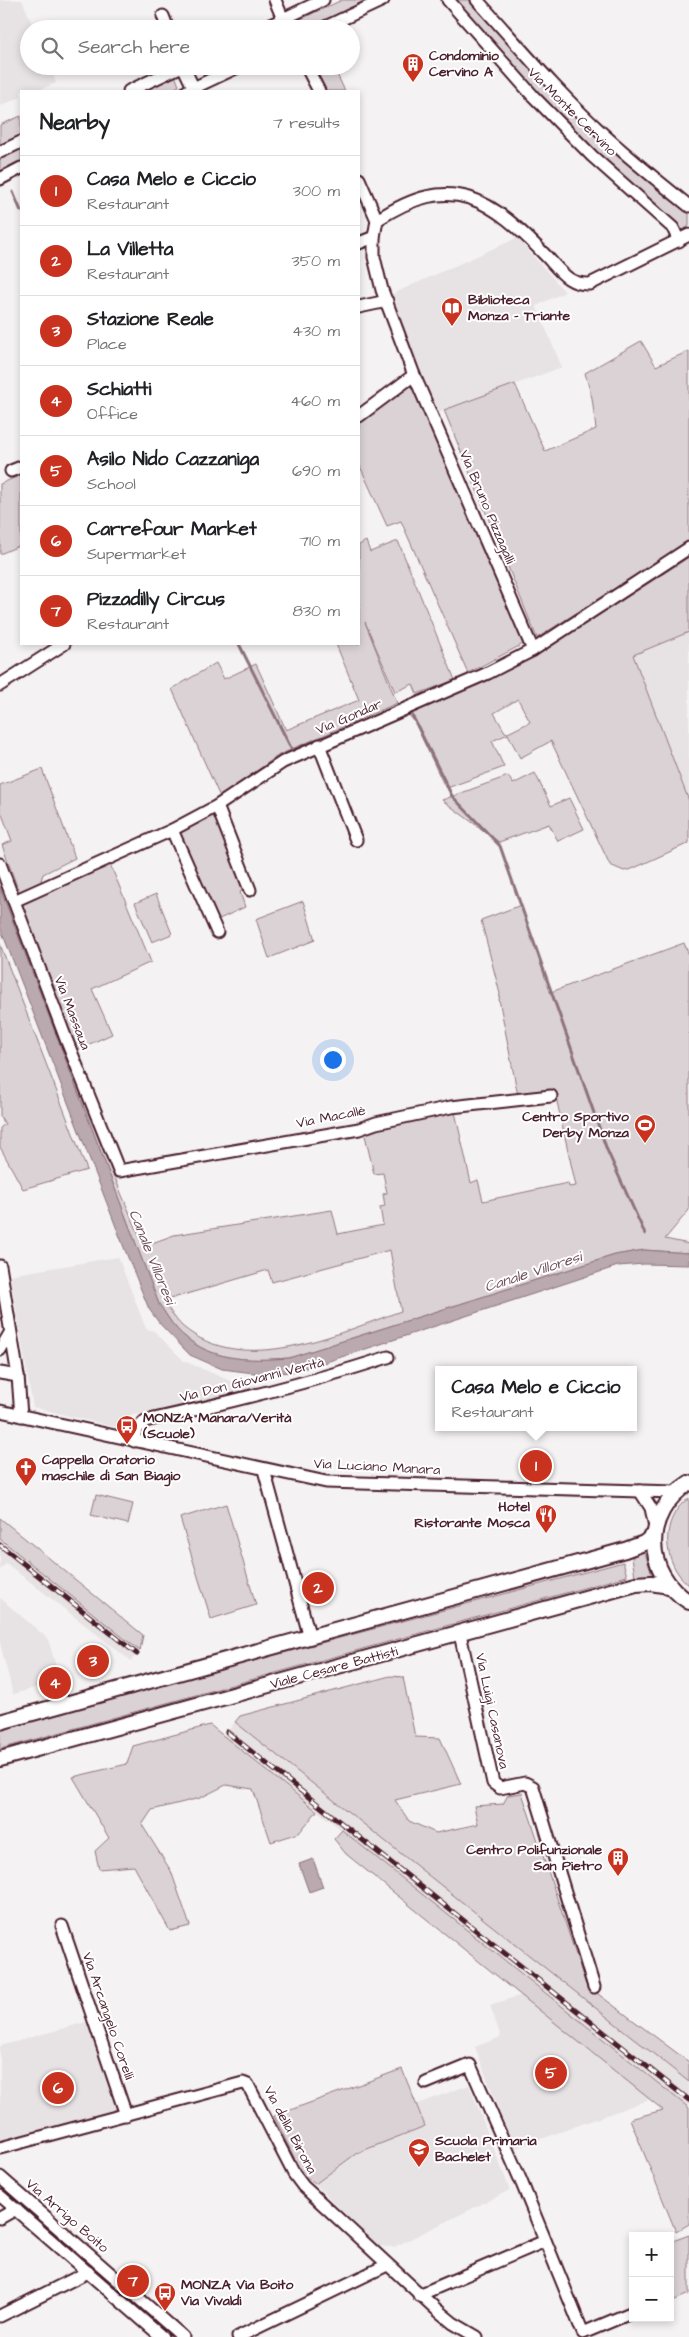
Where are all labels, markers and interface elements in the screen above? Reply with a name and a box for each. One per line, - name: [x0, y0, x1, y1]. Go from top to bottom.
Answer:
- search box: [20, 20, 360, 75]
- icon: search: [38, 34, 66, 62]
- text: Search here: [78, 34, 190, 61]
- place label: Condominio Cervino A: [429, 46, 499, 82]
- building icon: Condominio Cervino A: [401, 52, 425, 83]
- street label: Via Monte Cervino: [523, 63, 621, 161]
- text: Nearby: [40, 108, 110, 137]
- text: 7 results: [273, 112, 340, 134]
- text: Casa Melo e Ciccio: [87, 166, 256, 193]
- text: 1: [55, 180, 57, 202]
- text: 300 m: [293, 180, 340, 202]
- text: Restaurant: [87, 193, 169, 215]
- text: La Villetta: [87, 236, 174, 263]
- text: 2: [51, 250, 61, 272]
- text: 350 m: [292, 250, 340, 272]
- text: Restaurant: [87, 263, 169, 285]
- place label: Biblioteca Monza - Triante: [468, 290, 570, 326]
- library icon: Biblioteca Monza - Triante: [440, 296, 464, 327]
- text: Stazione Reale: [87, 306, 214, 333]
- text: 3: [52, 320, 60, 342]
- text: 430 m: [292, 320, 340, 342]
- text: Place: [87, 333, 127, 355]
- text: Schiatti: [87, 376, 151, 403]
- text: 4: [51, 390, 61, 412]
- text: 460 m: [290, 390, 340, 412]
- text: Office: [87, 403, 138, 425]
- text: Asilo Nido Cazzaniga: [87, 446, 259, 473]
- street label: Via Bruno Pizzagalli: [454, 447, 520, 567]
- text: 5: [50, 460, 62, 482]
- text: 690 m: [292, 460, 340, 482]
- text: School: [87, 473, 136, 495]
- text: Carrefour Market: [87, 516, 257, 543]
- text: 6: [51, 530, 61, 552]
- text: 710 m: [299, 530, 340, 552]
- text: Supermarket: [87, 543, 186, 565]
- text: Pizzadilly Circus: [87, 586, 225, 613]
- text: 7: [51, 600, 61, 622]
- text: 830 m: [293, 600, 340, 622]
- text: Restaurant: [87, 613, 169, 635]
- street label: Via Gondar: [313, 694, 385, 740]
- street label: Via Massaua: [49, 973, 95, 1053]
- your location: [320, 1047, 346, 1073]
- street label: Via Macallè: [295, 1100, 368, 1134]
- place label: Centro Sportivo Derby Monza: [522, 1107, 630, 1143]
- sports icon: Centro Sportivo Derby Monza: [633, 1113, 657, 1144]
- water label: Canale Villoresi: [123, 1206, 181, 1309]
- water label: Canale Villoresi: [482, 1246, 586, 1298]
- street label: Via Don Giovanni Verità: [178, 1352, 326, 1408]
- popup: [435, 1366, 637, 1431]
- text: Casa Melo e Ciccio: [451, 1374, 621, 1401]
- text: Restaurant: [451, 1401, 534, 1423]
- place label: MONZA Manara/Verità (Scuole): [142, 1408, 292, 1444]
- bus stop icon: MONZA Manara/Verità (Scuole): [115, 1414, 139, 1445]
- pin: 1: [520, 1447, 552, 1485]
- place label: Cappella Oratorio maschile di San Biagio: [42, 1450, 180, 1487]
- street label: Via Luciano Manara: [313, 1454, 441, 1480]
- church icon: Cappella Oratorio maschile di San Biagio: [14, 1456, 38, 1487]
- place label: Hotel Ristorante Mosca: [414, 1497, 531, 1533]
- restaurant icon: Hotel Ristorante Mosca: [534, 1503, 558, 1534]
- pin: 2: [302, 1569, 334, 1607]
- street label: Viale Cesare Battisti: [268, 1641, 400, 1695]
- pin: 3: [77, 1642, 109, 1680]
- street label: Via Luigi Casanova: [470, 1651, 514, 1771]
- pin: 4: [39, 1664, 71, 1702]
- place label: Centro Polifunzionale San Pietro: [466, 1840, 602, 1876]
- building icon: Centro Polifunzionale San Pietro: [606, 1846, 630, 1877]
- street label: Via Arcangelo Corelli: [77, 1950, 139, 2082]
- pin: 5: [535, 2054, 567, 2092]
- pin: 6: [42, 2069, 74, 2107]
- street label: Via della Birona: [258, 2082, 322, 2178]
- place label: Scuola Primaria Bachelet: [434, 2131, 537, 2167]
- school or university icon: Scuola Primaria Bachelet: [407, 2137, 431, 2168]
- street label: Via Arrigo Boito: [21, 2174, 113, 2258]
- map controls: [629, 2232, 674, 2322]
- button: +: [629, 2232, 674, 2277]
- pin: 7: [117, 2262, 149, 2300]
- place label: MONZA Via Boito Via Vivaldi: [180, 2275, 294, 2311]
- button: −: [629, 2277, 674, 2322]
- bus stop icon: MONZA Via Boito Via Vivaldi: [153, 2281, 177, 2312]

